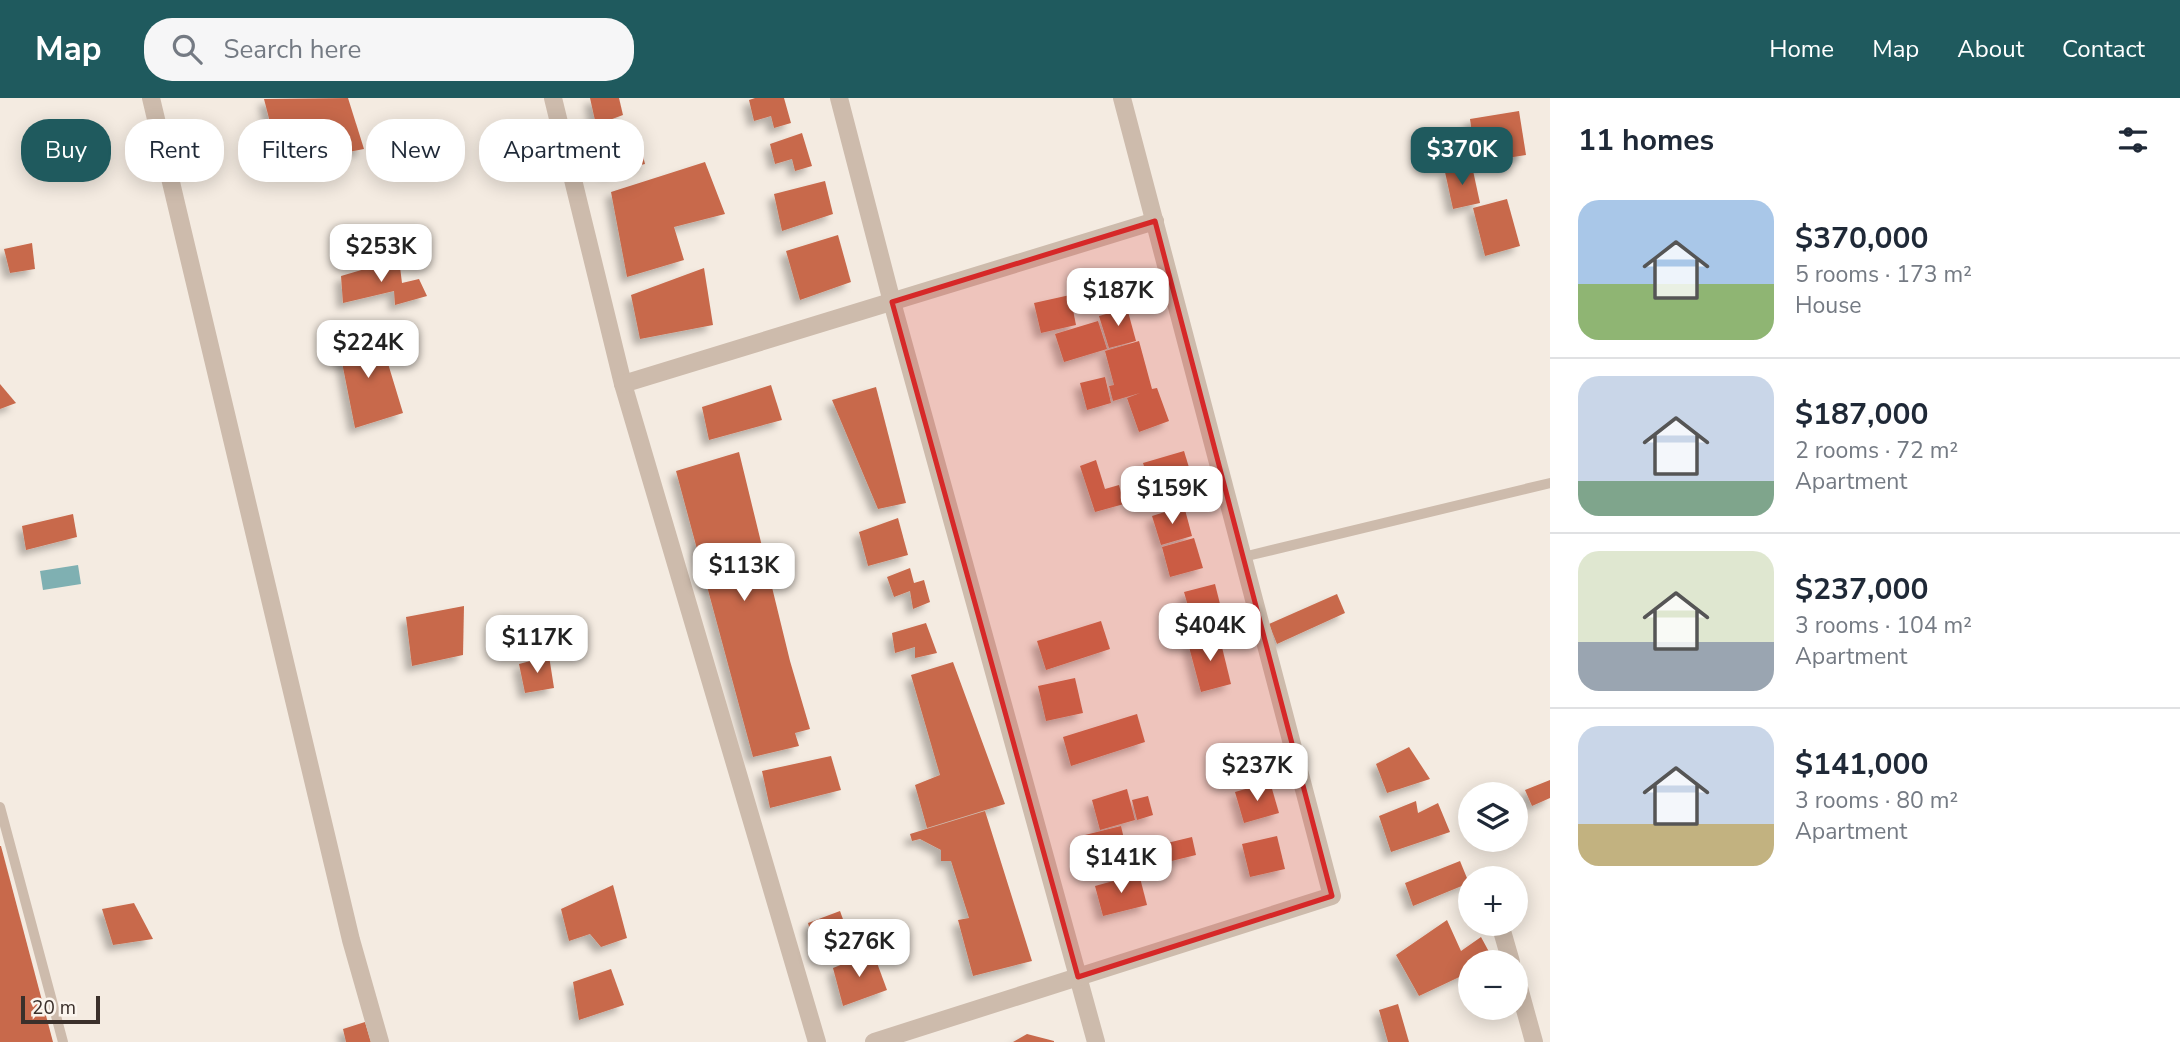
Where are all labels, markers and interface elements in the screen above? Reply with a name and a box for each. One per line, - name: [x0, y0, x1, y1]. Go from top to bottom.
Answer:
- search box: [144, 18, 634, 81]
- text: Map: [35, 27, 102, 72]
- icon: search: [168, 30, 206, 68]
- text: Search here: [224, 32, 361, 67]
- text: Home: [1769, 33, 1834, 65]
- text: Map: [1872, 33, 1919, 65]
- text: About: [1957, 33, 2024, 65]
- text: Contact: [2062, 33, 2145, 65]
- chip: Buy: [21, 119, 111, 182]
- chip: Rent: [125, 119, 224, 182]
- chip: Filters: [238, 119, 352, 182]
- chip: New: [366, 119, 465, 182]
- chip: Apartment: [479, 119, 644, 182]
- text: 11 homes: [1578, 120, 1714, 161]
- icon: filters: [2114, 121, 2152, 159]
- pin: $370K: [1413, 127, 1511, 187]
- text: $370K: [1427, 134, 1497, 165]
- text: $370,000: [1795, 218, 1928, 259]
- pin: $253K: [332, 225, 430, 284]
- icon: home: [1634, 228, 1718, 312]
- text: $253K: [346, 231, 416, 262]
- text: 5 rooms · 173 m²: [1795, 259, 1972, 290]
- pin: $187K: [1069, 268, 1167, 328]
- text: $187K: [1083, 275, 1153, 306]
- text: House: [1795, 290, 1862, 321]
- pin: $224K: [319, 320, 417, 380]
- text: $224K: [333, 327, 403, 358]
- text: $187,000: [1795, 394, 1928, 435]
- icon: home: [1634, 404, 1718, 488]
- text: 2 rooms · 72 m²: [1795, 435, 1958, 466]
- pin: $159K: [1123, 466, 1221, 526]
- text: Apartment: [1795, 466, 1907, 497]
- text: $159K: [1137, 473, 1207, 504]
- pin: $113K: [695, 544, 793, 603]
- text: $113K: [709, 550, 779, 581]
- text: $237,000: [1795, 569, 1928, 610]
- icon: home: [1634, 579, 1718, 663]
- pin: $404K: [1161, 603, 1259, 663]
- text: $404K: [1175, 610, 1245, 641]
- text: 3 rooms · 104 m²: [1795, 610, 1972, 641]
- pin: $117K: [488, 616, 586, 675]
- text: $117K: [502, 622, 572, 653]
- text: Apartment: [1795, 641, 1907, 672]
- pin: $237K: [1208, 744, 1306, 803]
- text: $141,000: [1795, 744, 1928, 785]
- text: $237K: [1222, 750, 1292, 781]
- icon: home: [1634, 754, 1718, 838]
- map controls: [1458, 782, 1528, 1020]
- button: layers: [1458, 782, 1528, 852]
- text: 3 rooms · 80 m²: [1795, 785, 1958, 816]
- text: Apartment: [1795, 816, 1907, 847]
- pin: $141K: [1072, 836, 1170, 895]
- text: $141K: [1086, 842, 1156, 873]
- button: +: [1458, 866, 1528, 936]
- pin: $276K: [810, 920, 908, 979]
- text: $276K: [824, 926, 894, 957]
- button: −: [1458, 950, 1528, 1020]
- scale bar: [21, 993, 100, 1025]
- text: 20 m: [32, 995, 76, 1021]

